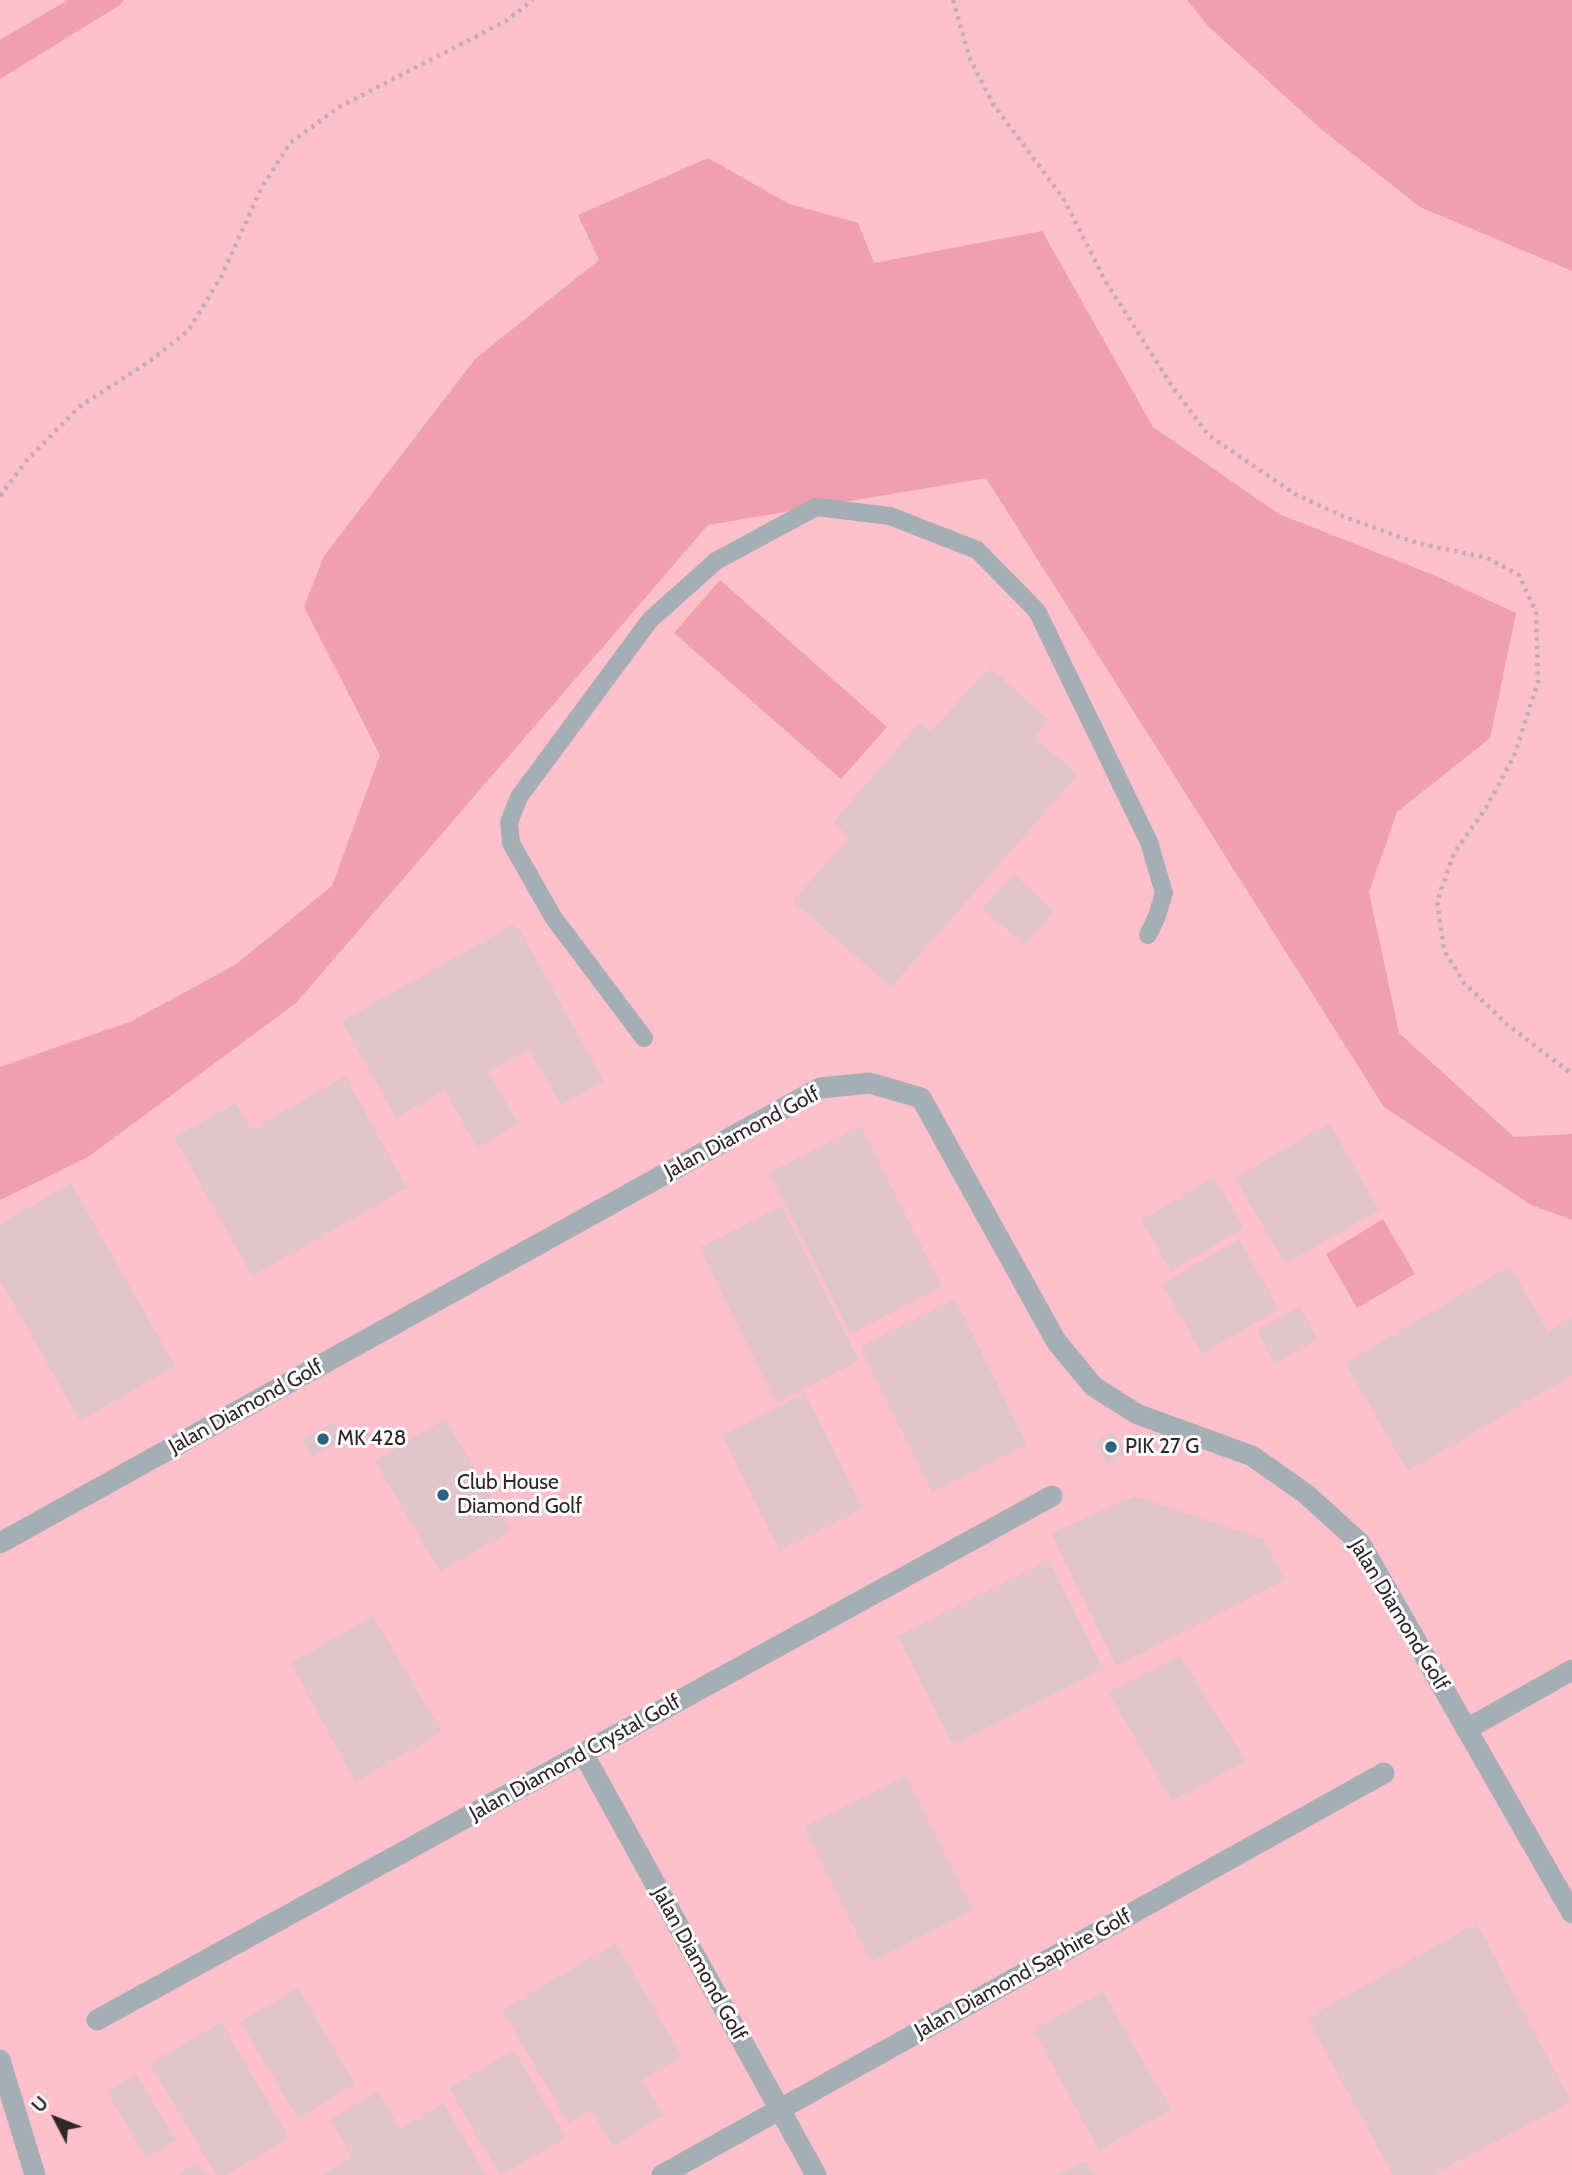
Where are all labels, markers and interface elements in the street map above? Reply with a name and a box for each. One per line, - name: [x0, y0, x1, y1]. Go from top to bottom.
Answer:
- street label: Jalan Diamond Golf: [660, 1082, 824, 1184]
- street label: Jalan Diamond Golf: [165, 1354, 327, 1460]
- place label: MK 428: [337, 1426, 406, 1452]
- marker: MK 428: [315, 1431, 331, 1447]
- place label: PIK 27 G: [1125, 1434, 1199, 1460]
- marker: PIK 27 G: [1103, 1439, 1119, 1455]
- place label: Club House Diamond Golf: [457, 1470, 582, 1520]
- marker: Club House Diamond Golf: [435, 1487, 451, 1503]
- street label: Jalan Diamond Golf: [1344, 1535, 1454, 1695]
- street label: Jalan Diamond Crystal Golf: [465, 1689, 685, 1827]
- street label: Jalan Diamond Golf: [646, 1883, 752, 2045]
- street label: Jalan Diamond Saphire Golf: [910, 1904, 1136, 2044]
- north arrow: [21, 2084, 91, 2154]
- text: U: [27, 2092, 53, 2117]

